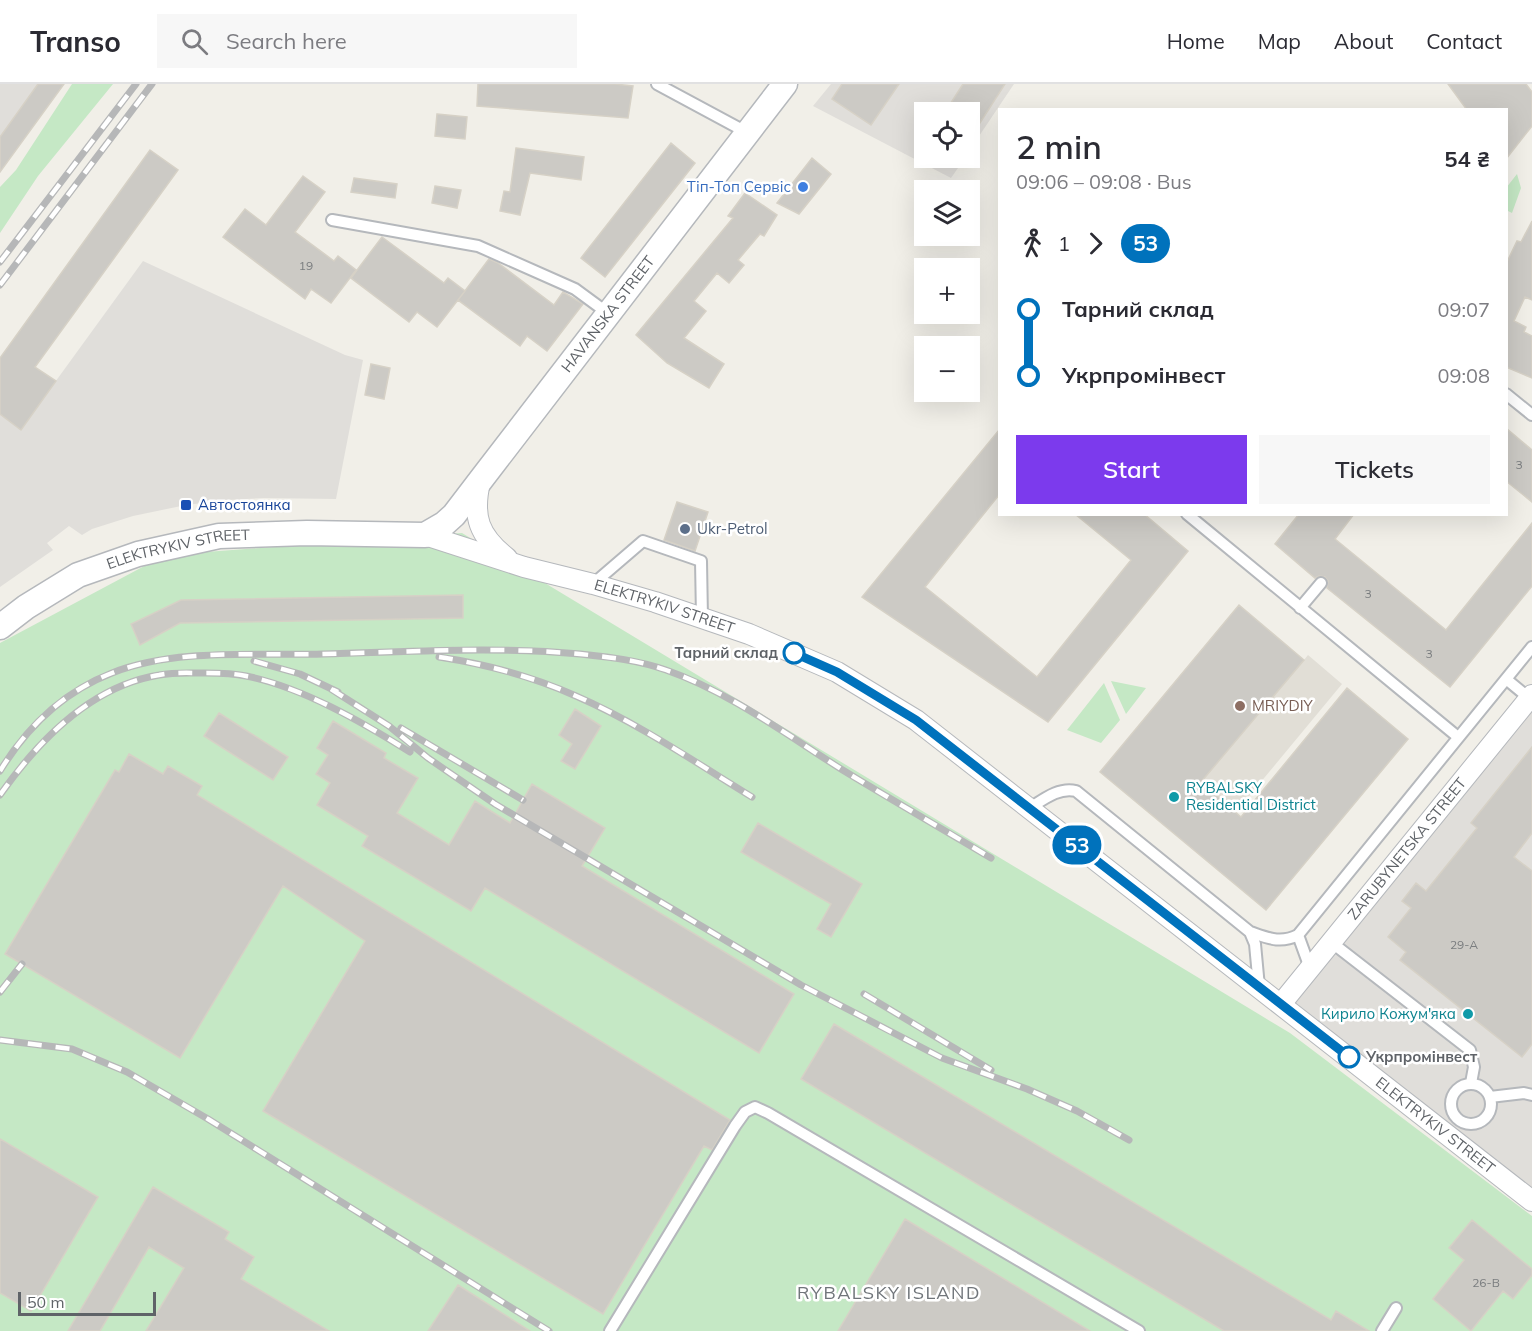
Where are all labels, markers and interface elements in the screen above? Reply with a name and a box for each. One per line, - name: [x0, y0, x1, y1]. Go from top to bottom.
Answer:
- search box: [157, 14, 577, 68]
- text: Transo: [30, 24, 121, 59]
- icon: search: [178, 25, 211, 58]
- text: Search here: [226, 27, 347, 55]
- text: Home: [1167, 28, 1225, 54]
- text: Map: [1258, 28, 1301, 54]
- text: About: [1334, 28, 1393, 54]
- text: Contact: [1426, 28, 1502, 54]
- map controls: [914, 102, 980, 402]
- button: locate: [914, 102, 980, 168]
- text: 2 min: [1016, 126, 1102, 167]
- text: 54 ₴: [1444, 145, 1490, 173]
- text: 09:06 – 09:08 · Bus: [1016, 169, 1192, 194]
- place label: Тіп-Топ Сервіс: [687, 177, 791, 196]
- marker: Тіп-Топ Сервіс: [796, 180, 810, 194]
- button: layers: [914, 180, 980, 246]
- icon: walk: [1016, 227, 1049, 260]
- icon: forward: [1079, 227, 1112, 260]
- text: 53: [1133, 230, 1158, 256]
- text: 1: [1058, 231, 1070, 256]
- street label: HAVANSKA STREET: [557, 252, 659, 376]
- house number: 19: [299, 258, 313, 273]
- button: +: [914, 258, 980, 324]
- text: Тарний склад: [1062, 295, 1214, 323]
- text: 09:07: [1437, 297, 1490, 322]
- button: −: [914, 336, 980, 402]
- text: Укрпромінвест: [1062, 361, 1225, 389]
- text: 09:08: [1437, 363, 1490, 388]
- button: Start: [1016, 435, 1247, 504]
- button: Tickets: [1259, 435, 1490, 504]
- house number: 3: [1515, 457, 1523, 472]
- place label: Автостоянка: [198, 495, 291, 514]
- marker: Автостоянка: [179, 498, 193, 512]
- place label: Ukr-Petrol: [697, 519, 768, 538]
- marker: Ukr-Petrol: [678, 522, 692, 536]
- street label: ELEKTRYKIV STREET: [104, 525, 250, 573]
- street label: ELEKTRYKIV STREET: [592, 575, 737, 637]
- house number: 3: [1364, 586, 1372, 601]
- marker: Тарний склад: [783, 642, 805, 664]
- place label: Тарний склад: [675, 643, 778, 662]
- house number: 3: [1425, 646, 1433, 661]
- place label: MRIYDIY: [1252, 696, 1314, 715]
- marker: MRIYDIY: [1233, 699, 1247, 713]
- street label: ZARUBYNETSKA STREET: [1343, 774, 1470, 923]
- place label: RYBALSKY Residential District: [1186, 778, 1316, 814]
- marker: RYBALSKY Residential District: [1167, 790, 1181, 804]
- line badge: 53: [1050, 826, 1104, 864]
- text: 53: [1064, 832, 1090, 858]
- house number: 29-А: [1450, 937, 1478, 952]
- place label: Кирило Кожум'яка: [1321, 1004, 1456, 1023]
- marker: Кирило Кожум'яка: [1461, 1007, 1475, 1021]
- marker: Укрпромінвест: [1338, 1046, 1360, 1068]
- place label: Укрпромінвест: [1365, 1047, 1478, 1066]
- street label: ELEKTRYKIV STREET: [1372, 1072, 1499, 1178]
- house number: 26-В: [1472, 1275, 1500, 1290]
- district label: RYBALSKY ISLAND: [797, 1281, 981, 1304]
- scale bar: [18, 1289, 156, 1316]
- text: 50 m: [27, 1292, 64, 1312]

